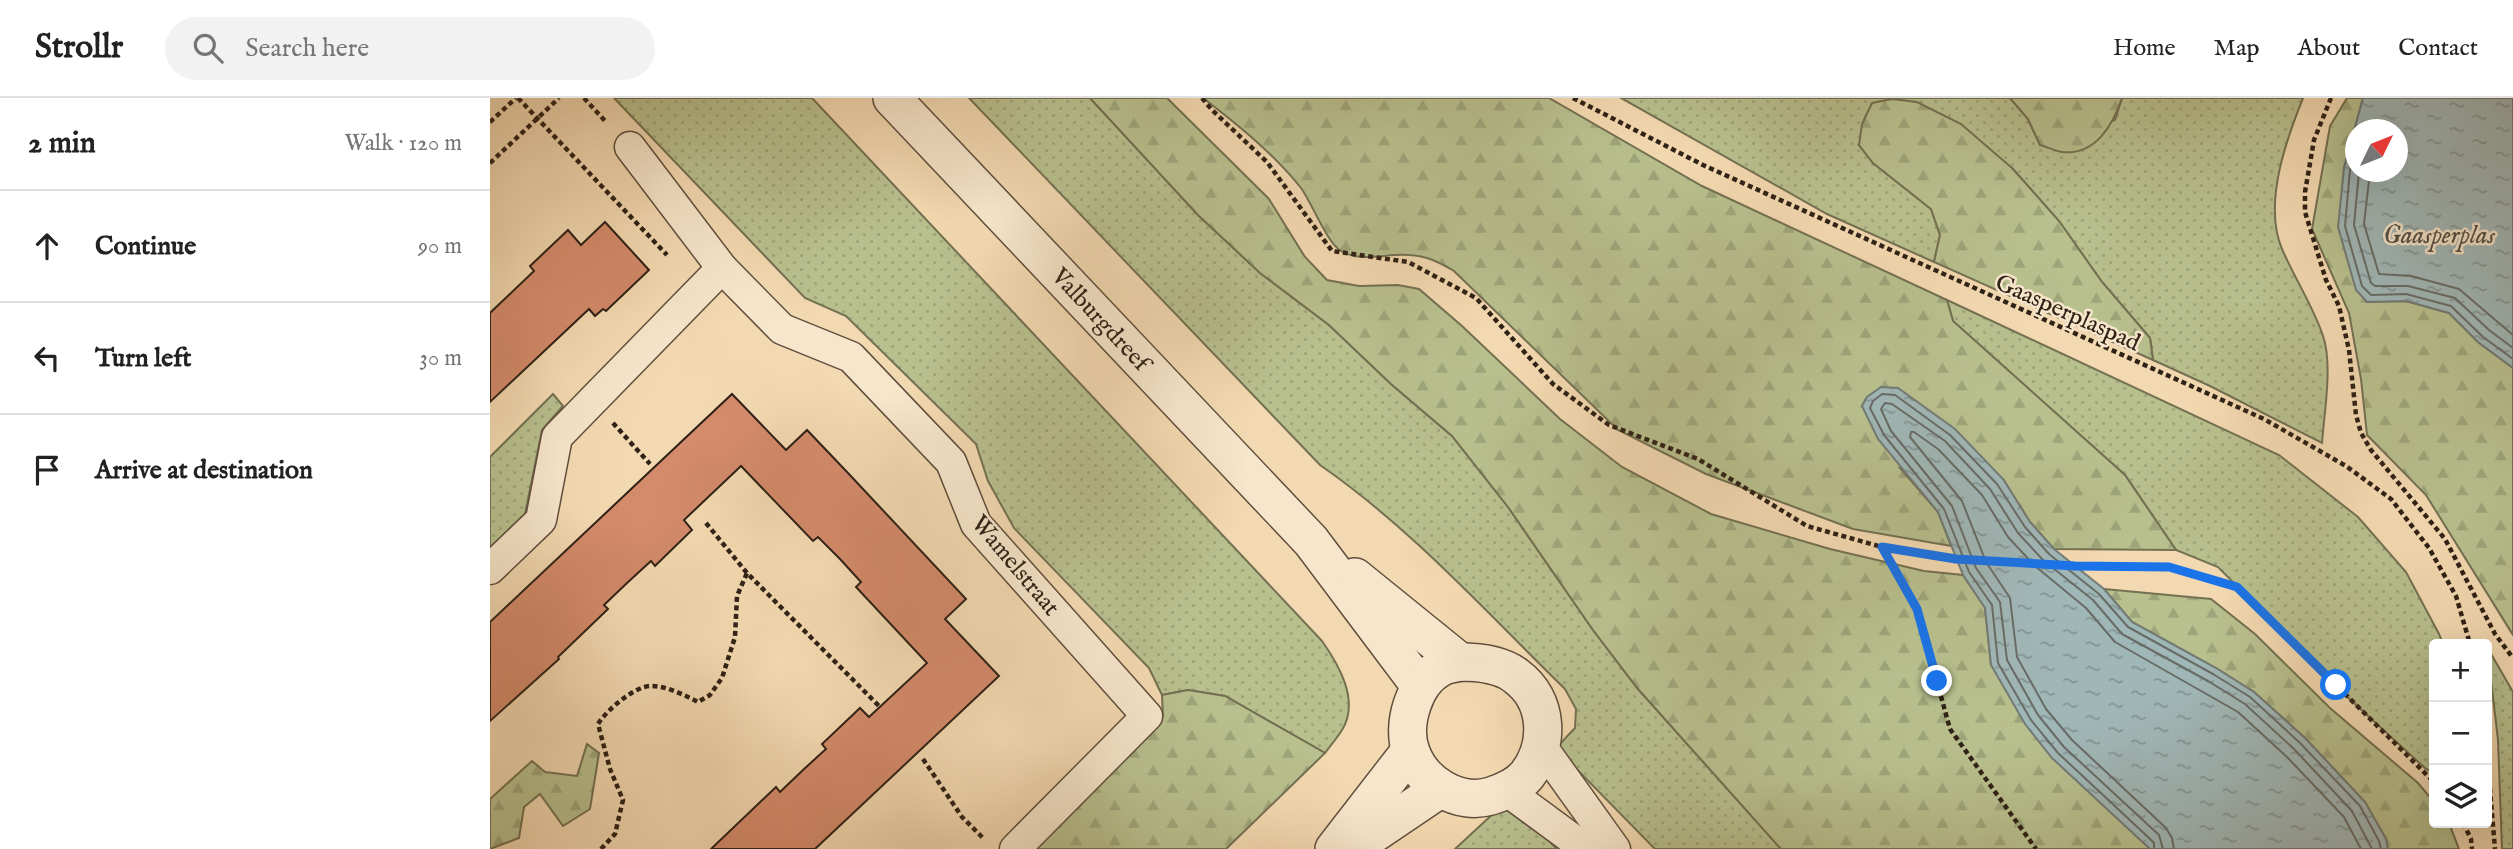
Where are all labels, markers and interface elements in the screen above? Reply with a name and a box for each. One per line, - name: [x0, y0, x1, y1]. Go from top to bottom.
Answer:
- search box: [165, 17, 655, 80]
- text: Strollr: [35, 27, 123, 69]
- icon: search: [189, 29, 227, 67]
- text: Search here: [245, 32, 369, 65]
- text: Home: [2113, 33, 2176, 64]
- text: Map: [2214, 33, 2260, 64]
- text: About: [2298, 33, 2360, 64]
- text: Contact: [2398, 33, 2478, 64]
- north arrow: [2345, 119, 2408, 182]
- text: 2 min: [28, 125, 96, 163]
- text: Walk · 120 m: [344, 129, 462, 158]
- water label: Gaasperplas: [2383, 219, 2496, 252]
- icon: ahead: [28, 227, 66, 265]
- text: Continue: [95, 230, 196, 263]
- text: 90 m: [418, 232, 462, 261]
- street label: Valburgdreef: [1043, 261, 1159, 381]
- street label: Gaasperplaspad: [1990, 268, 2145, 359]
- icon: left: [28, 339, 66, 377]
- text: Turn left: [95, 342, 192, 375]
- text: 30 m: [419, 344, 462, 373]
- icon: arrive: [28, 451, 66, 489]
- text: Arrive at destination: [95, 454, 313, 487]
- street label: Wamelstraat: [964, 509, 1066, 623]
- map controls: [2429, 639, 2492, 828]
- button: +: [2429, 639, 2492, 702]
- route end: [1921, 665, 1952, 696]
- route start: [2320, 669, 2351, 700]
- button: −: [2429, 702, 2492, 765]
- button: layers: [2429, 765, 2492, 828]

